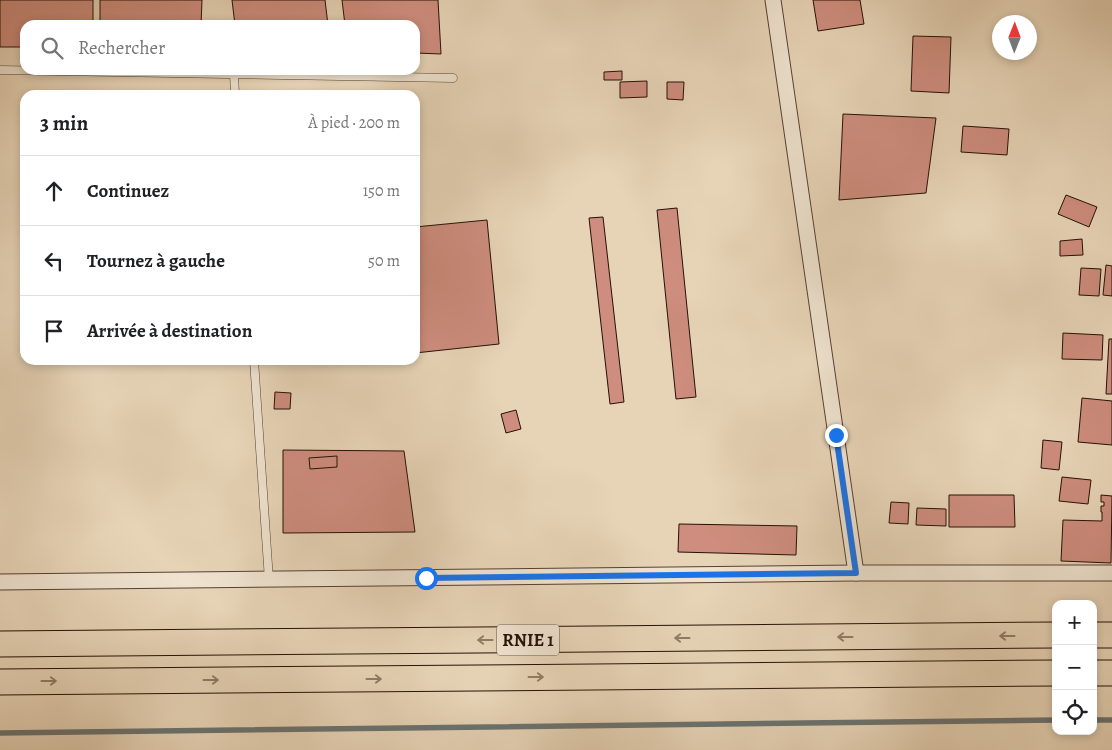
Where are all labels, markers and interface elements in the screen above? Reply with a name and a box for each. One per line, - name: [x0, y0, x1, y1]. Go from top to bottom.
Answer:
- north arrow: [992, 15, 1037, 60]
- search box: [20, 20, 420, 75]
- icon: search: [38, 34, 66, 62]
- text: Rechercher: [78, 35, 165, 61]
- text: 3 min: [40, 109, 88, 137]
- text: À pied · 200 m: [308, 112, 400, 134]
- icon: ahead: [40, 177, 68, 205]
- text: Continuez: [87, 178, 169, 204]
- text: 150 m: [363, 180, 400, 202]
- icon: left: [40, 247, 68, 275]
- text: Tournez à gauche: [87, 248, 225, 274]
- text: 50 m: [368, 250, 400, 272]
- icon: arrive: [40, 317, 68, 345]
- text: Arrivée à destination: [87, 318, 252, 344]
- route end: [825, 424, 848, 447]
- route start: [415, 567, 438, 590]
- map controls: [1052, 600, 1097, 735]
- button: +: [1052, 600, 1097, 645]
- road number: RNIE 1: [497, 624, 559, 656]
- one-way arrow: [999, 631, 1016, 641]
- one-way arrow: [837, 632, 853, 642]
- one-way arrow: [674, 633, 690, 643]
- one-way arrow: [477, 635, 493, 645]
- button: −: [1052, 645, 1097, 690]
- one-way arrow: [528, 672, 544, 682]
- one-way arrow: [365, 674, 381, 684]
- one-way arrow: [202, 675, 219, 685]
- one-way arrow: [40, 676, 56, 686]
- button: locate: [1052, 690, 1097, 735]

